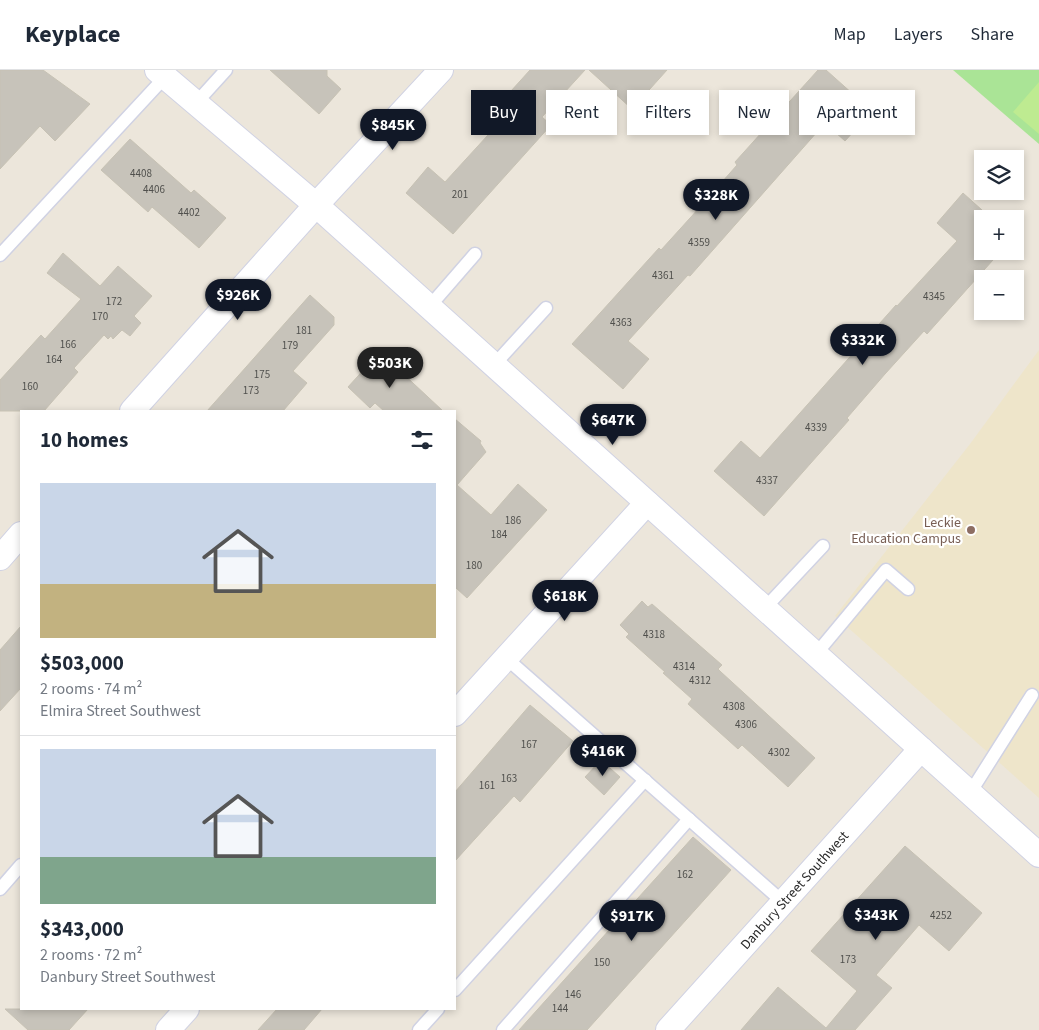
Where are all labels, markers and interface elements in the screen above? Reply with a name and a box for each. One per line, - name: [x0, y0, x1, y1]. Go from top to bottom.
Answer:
- text: Keyplace: [25, 17, 120, 52]
- text: Map: [834, 22, 866, 47]
- text: Layers: [894, 22, 943, 47]
- text: Share: [971, 22, 1014, 47]
- chip: Buy: [471, 90, 536, 135]
- chip: Rent: [546, 90, 617, 135]
- chip: Filters: [627, 90, 709, 135]
- chip: New: [719, 90, 789, 135]
- chip: Apartment: [799, 90, 915, 135]
- pin: $845K: [358, 108, 428, 151]
- text: $845K: [371, 114, 415, 136]
- map controls: [974, 150, 1024, 320]
- button: layers: [974, 150, 1024, 200]
- house number: 4408: [130, 166, 152, 181]
- pin: $328K: [681, 178, 751, 221]
- house number: 4406: [143, 182, 165, 197]
- text: $328K: [694, 184, 738, 206]
- house number: 201: [452, 187, 468, 202]
- house number: 4402: [178, 205, 200, 220]
- button: +: [974, 210, 1024, 260]
- house number: 4359: [688, 235, 710, 250]
- house number: 4361: [652, 268, 674, 283]
- button: −: [974, 270, 1024, 320]
- pin: $926K: [203, 278, 273, 321]
- text: $926K: [216, 284, 260, 306]
- house number: 4345: [923, 289, 945, 304]
- house number: 172: [106, 294, 122, 309]
- house number: 170: [92, 309, 108, 324]
- house number: 4363: [610, 315, 632, 330]
- house number: 181: [296, 323, 312, 338]
- pin: $332K: [828, 324, 898, 366]
- text: $332K: [841, 329, 885, 351]
- house number: 166: [60, 337, 77, 352]
- house number: 179: [282, 338, 298, 353]
- pin: $503K: [355, 346, 425, 389]
- house number: 164: [46, 352, 63, 367]
- text: $503K: [368, 352, 412, 374]
- house number: 175: [254, 367, 270, 382]
- house number: 160: [22, 379, 38, 394]
- house number: 173: [243, 383, 259, 398]
- pin: $647K: [578, 404, 648, 446]
- text: $647K: [591, 409, 635, 431]
- house number: 4339: [805, 420, 827, 435]
- text: 10 homes: [40, 425, 128, 455]
- icon: filters: [408, 426, 436, 454]
- house number: 4337: [756, 473, 778, 488]
- house number: 186: [505, 513, 522, 528]
- place label: Leckie Education Campus: [851, 513, 961, 549]
- icon: home: [193, 516, 283, 606]
- marker: Leckie Education Campus: [965, 524, 977, 536]
- house number: 184: [491, 527, 508, 542]
- house number: 180: [466, 558, 482, 573]
- pin: $618K: [530, 580, 600, 622]
- text: $618K: [543, 585, 587, 607]
- house number: 4318: [643, 627, 665, 642]
- text: $503,000: [40, 648, 124, 678]
- house number: 4314: [673, 659, 695, 674]
- house number: 4312: [689, 673, 711, 688]
- text: 2 rooms · 74 m²: [40, 678, 142, 700]
- house number: 4308: [723, 699, 745, 714]
- text: Elmira Street Southwest: [40, 700, 201, 722]
- house number: 4306: [735, 717, 757, 732]
- pin: $416K: [568, 734, 638, 777]
- house number: 167: [521, 737, 537, 752]
- text: $416K: [581, 740, 625, 762]
- house number: 4302: [768, 745, 790, 760]
- house number: 163: [501, 771, 517, 786]
- house number: 161: [479, 778, 495, 793]
- icon: home: [193, 781, 283, 871]
- street label: Danbury Street Southwest: [736, 827, 854, 954]
- house number: 162: [677, 867, 693, 882]
- pin: $343K: [841, 898, 911, 941]
- pin: $917K: [597, 900, 667, 942]
- text: $343K: [854, 904, 898, 926]
- text: $917K: [610, 905, 654, 927]
- house number: 4252: [930, 908, 952, 923]
- text: $343,000: [40, 914, 124, 944]
- text: 2 rooms · 72 m²: [40, 944, 142, 966]
- house number: 173: [840, 952, 856, 967]
- house number: 150: [594, 955, 610, 970]
- text: Danbury Street Southwest: [40, 966, 215, 988]
- house number: 146: [565, 987, 582, 1002]
- house number: 144: [552, 1001, 569, 1016]

